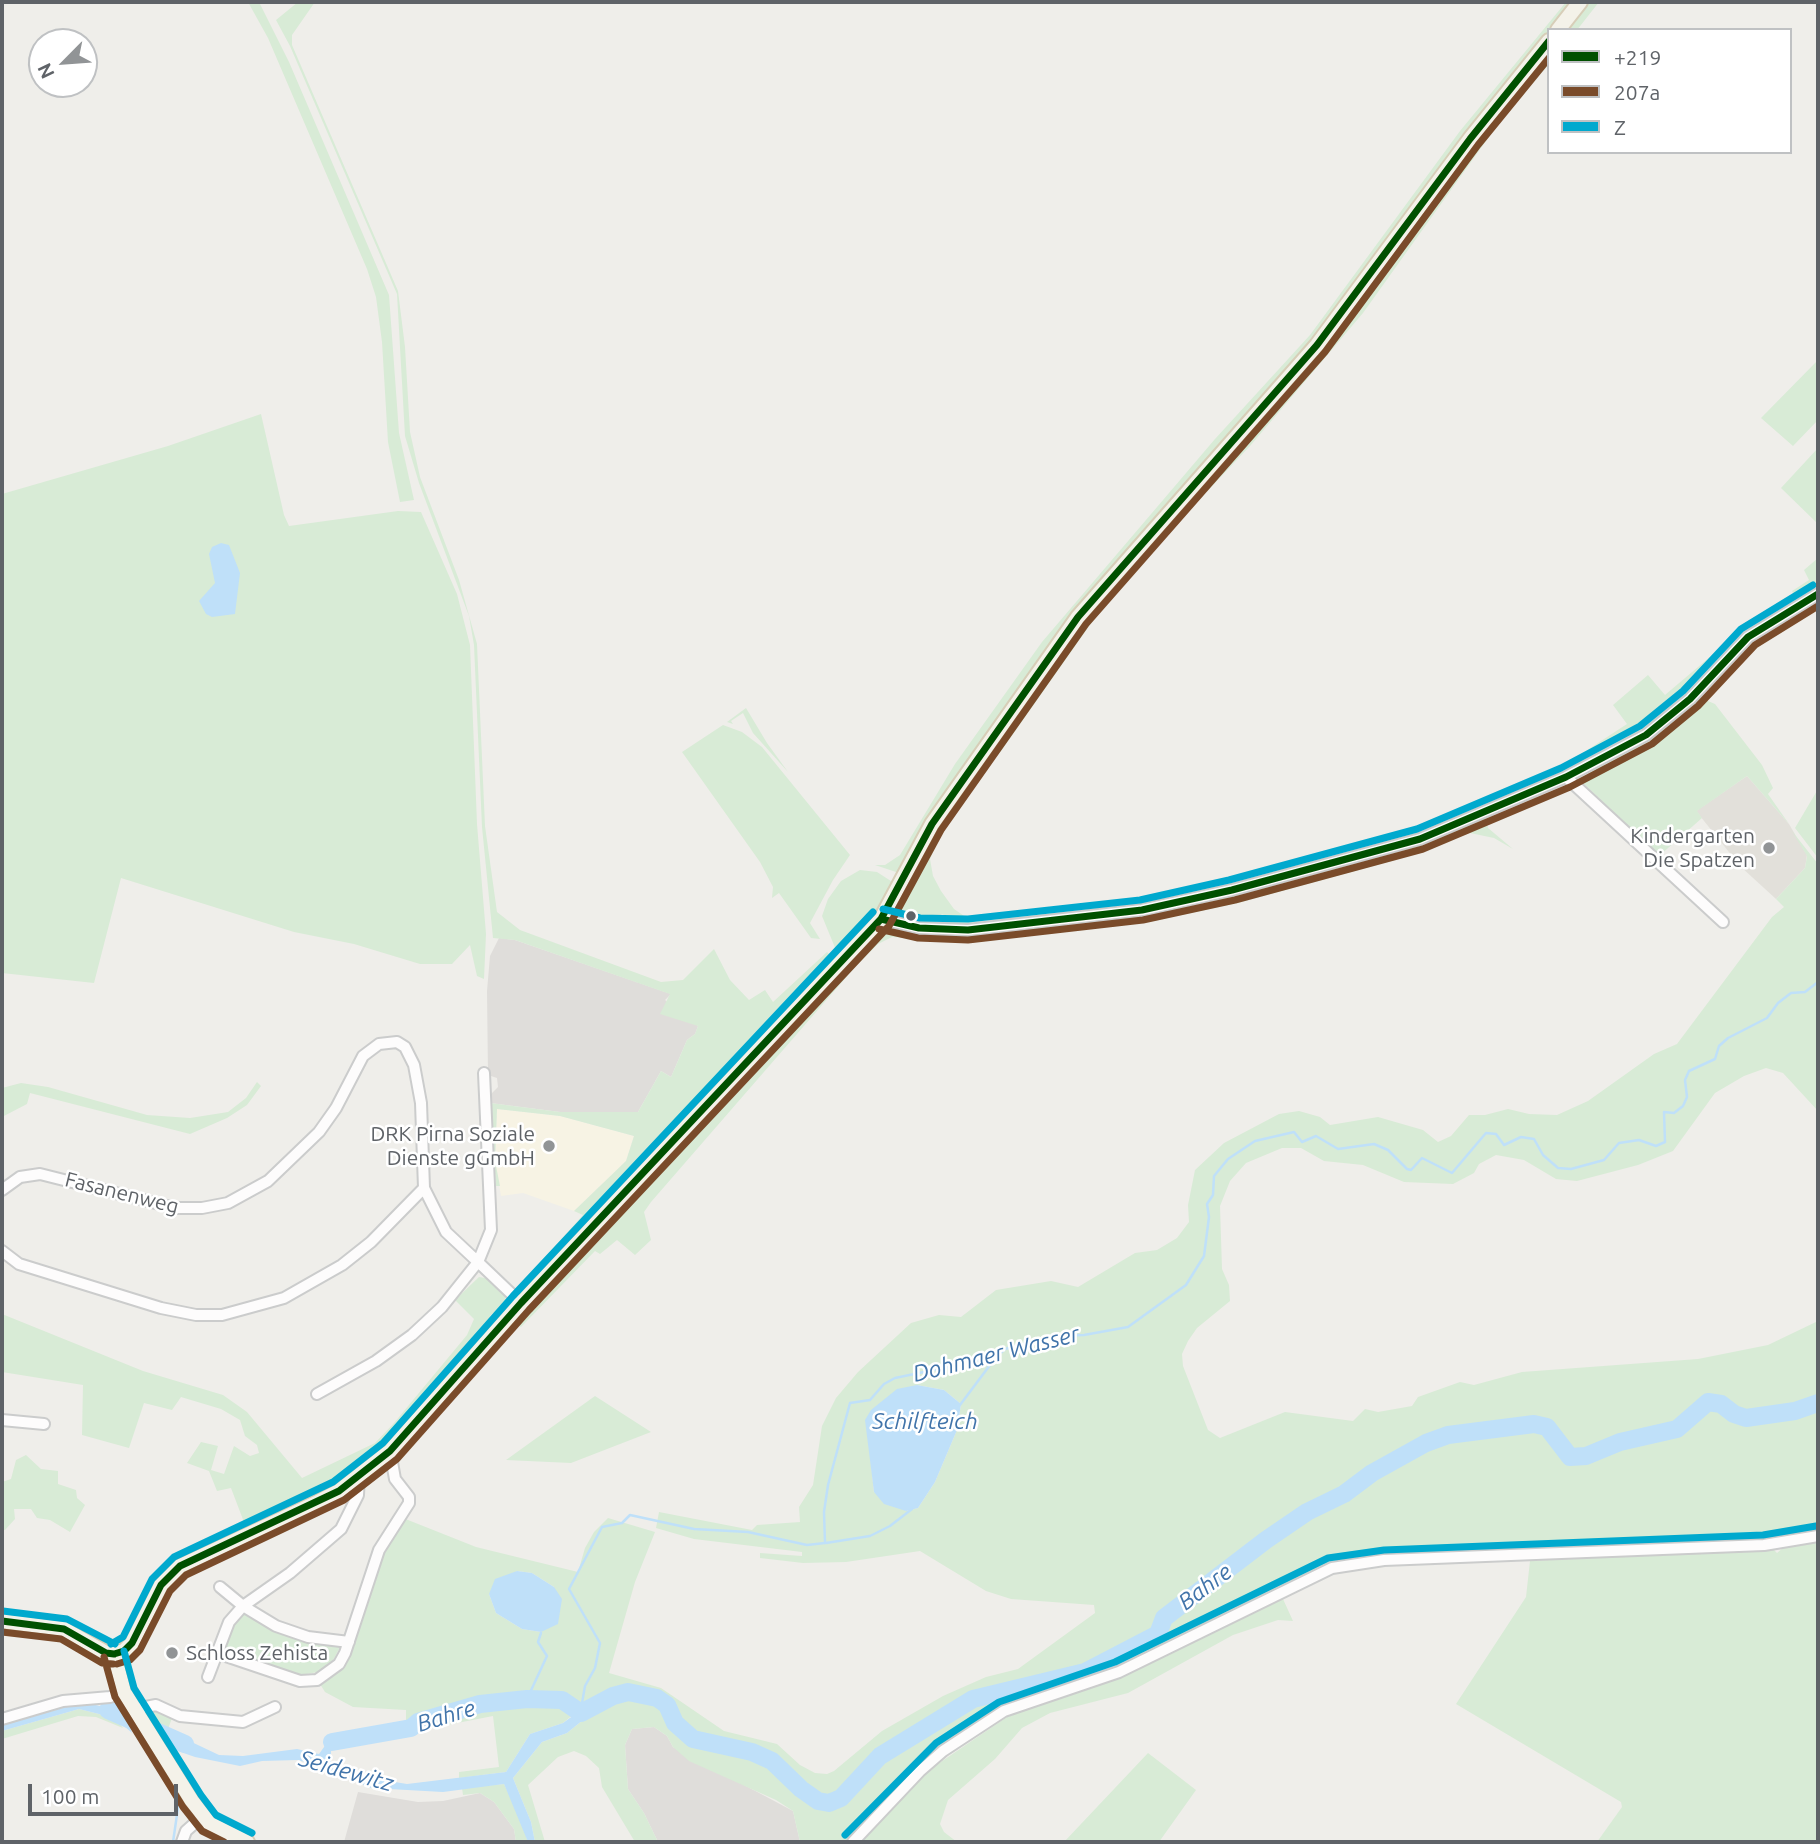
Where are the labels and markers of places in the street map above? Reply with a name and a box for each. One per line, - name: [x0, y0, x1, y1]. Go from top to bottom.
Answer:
- place label: Kindergarten Die Spatzen: [1630, 823, 1755, 873]
- marker: Kindergarten Die Spatzen: [1761, 840, 1777, 856]
- unlabelled marker: [904, 909, 918, 923]
- place label: DRK Pirna Soziale Dienste gGmbH: [371, 1121, 535, 1171]
- marker: DRK Pirna Soziale Dienste gGmbH: [541, 1138, 557, 1154]
- place label: Schloss Zehista: [186, 1640, 328, 1666]
- marker: Schloss Zehista: [164, 1645, 180, 1661]

